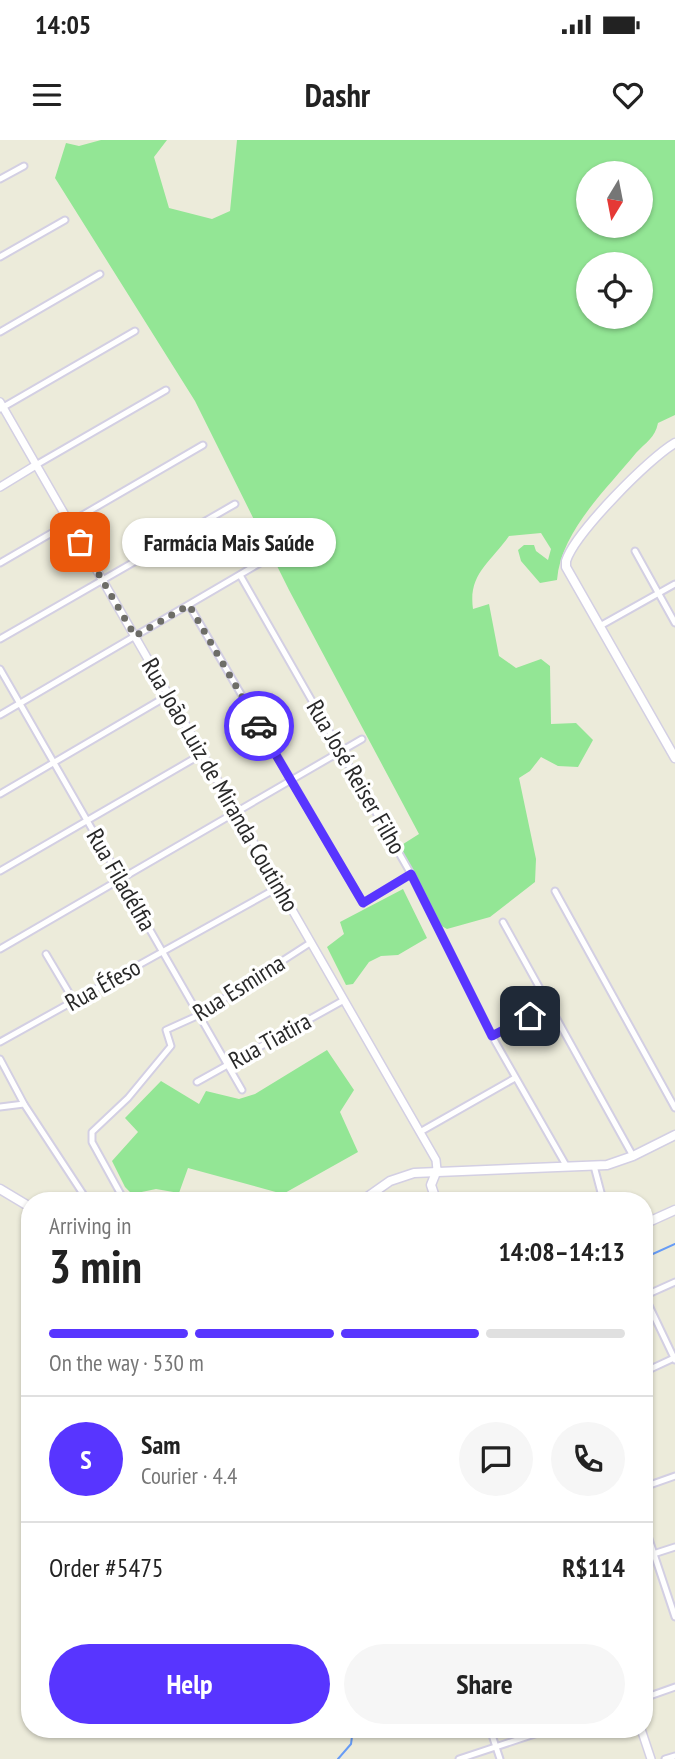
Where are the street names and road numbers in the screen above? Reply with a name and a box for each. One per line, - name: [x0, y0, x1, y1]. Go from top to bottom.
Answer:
- street label: Rua João Luiz de Miranda Coutinho: [135, 652, 306, 917]
- street label: Rua José Reiser Filho: [300, 694, 413, 859]
- street label: Rua Filadélfia: [80, 823, 163, 936]
- street label: Rua Esmirna: [187, 947, 290, 1028]
- street label: Rua Éfeso: [60, 951, 146, 1018]
- street label: Rua Tiatira: [223, 1005, 316, 1076]

